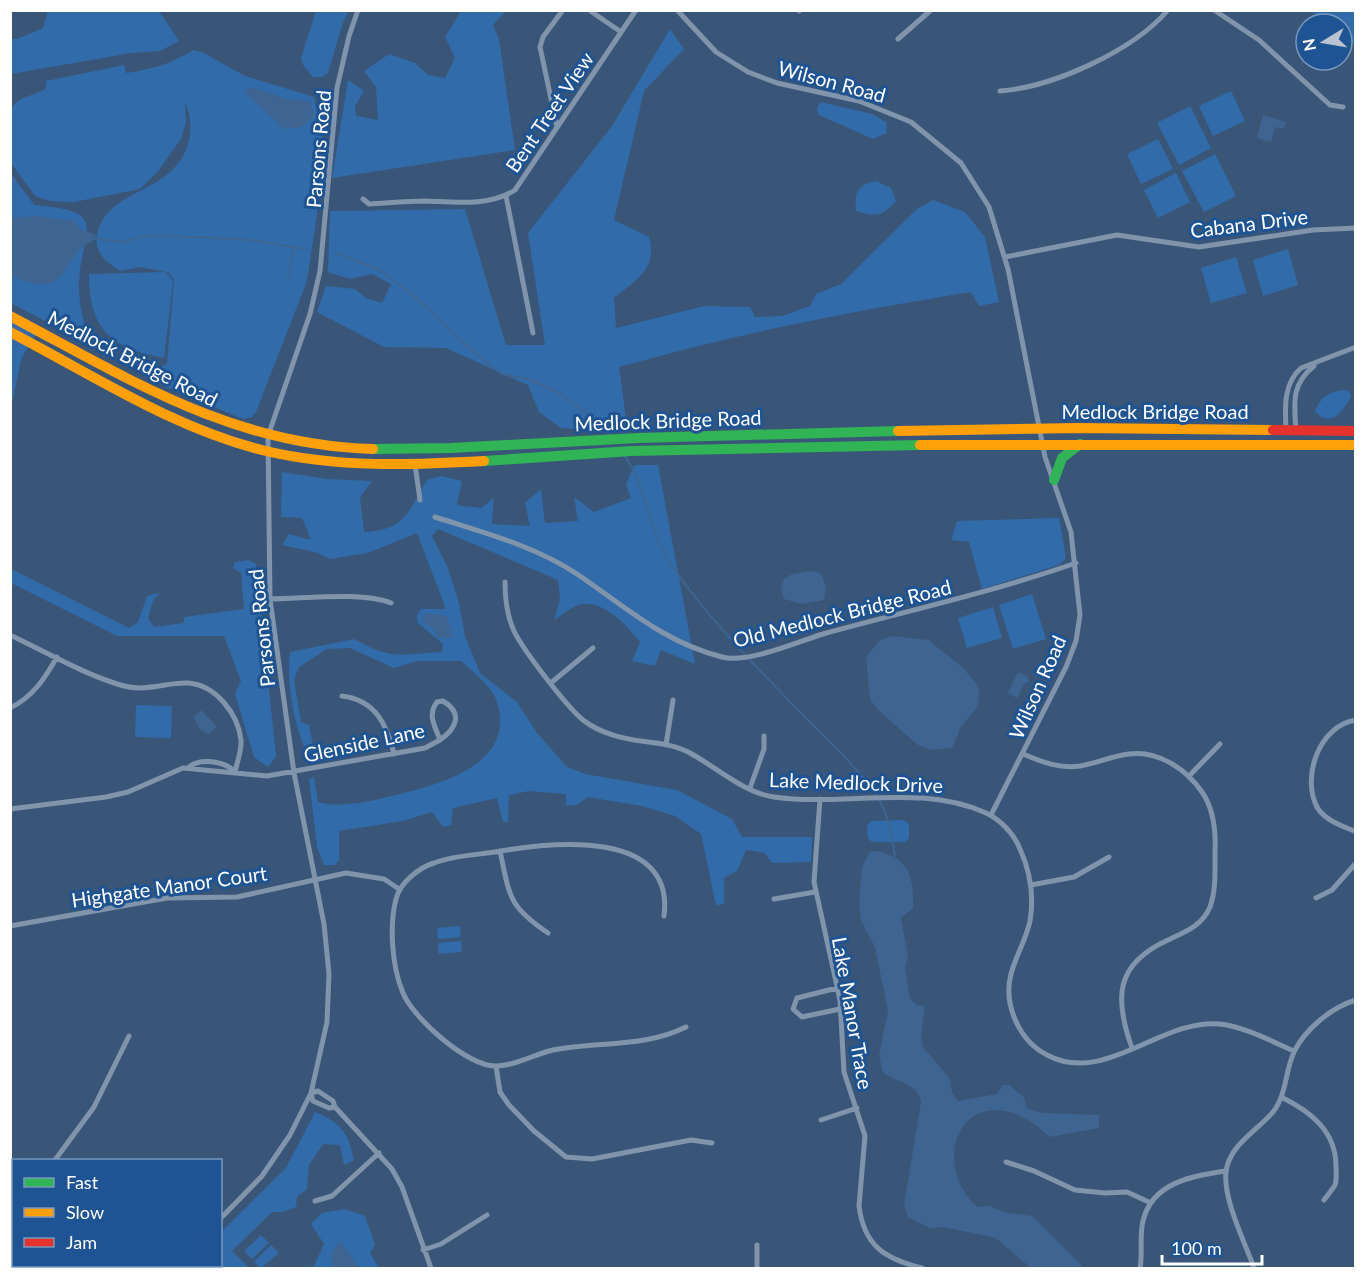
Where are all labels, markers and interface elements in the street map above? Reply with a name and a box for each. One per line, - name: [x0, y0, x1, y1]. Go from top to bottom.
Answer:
- north arrow: [1294, 12, 1354, 72]
- text: N: [1298, 37, 1319, 53]
- street label: Bent Treet View: [500, 47, 598, 177]
- street label: Wilson Road: [775, 55, 889, 107]
- street label: Parsons Road: [301, 89, 335, 209]
- street label: Cabana Drive: [1189, 204, 1309, 242]
- street label: Medlock Bridge Road: [44, 305, 222, 411]
- street label: Medlock Bridge Road: [1061, 399, 1249, 423]
- street label: Medlock Bridge Road: [574, 405, 762, 435]
- street label: Parsons Road: [243, 568, 279, 688]
- street label: Old Medlock Bridge Road: [730, 574, 954, 652]
- street label: Wilson Road: [1004, 632, 1070, 742]
- street label: Glenside Lane: [301, 717, 427, 767]
- street label: Lake Medlock Drive: [769, 767, 943, 797]
- street label: Highgate Manor Court: [70, 860, 268, 912]
- street label: Lake Manor Trace: [828, 935, 878, 1091]
- legend: [12, 1159, 222, 1267]
- text: Fast: [66, 1171, 99, 1193]
- text: Slow: [66, 1201, 104, 1223]
- scale bar: [1162, 1228, 1262, 1266]
- text: Jam: [66, 1231, 97, 1253]
- text: 100 m: [1171, 1237, 1222, 1259]

